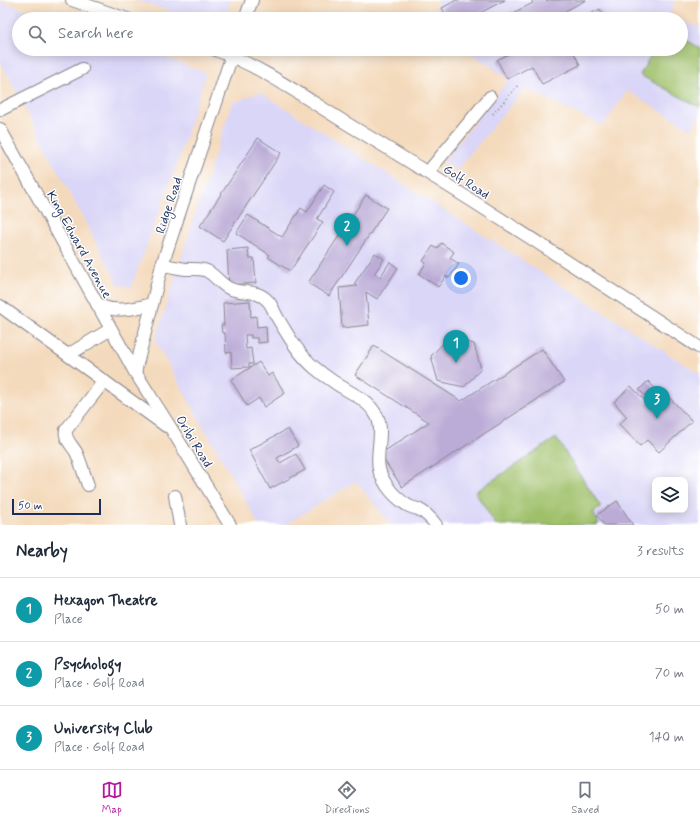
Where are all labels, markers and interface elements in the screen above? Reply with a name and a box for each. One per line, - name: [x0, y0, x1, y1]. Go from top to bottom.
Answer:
- search box: [12, 12, 688, 56]
- icon: search: [26, 23, 48, 45]
- text: Search here: [58, 24, 134, 44]
- street label: Golf Road: [440, 161, 493, 204]
- street label: Ridge Road: [152, 175, 188, 236]
- street label: King Edward Avenue: [41, 188, 115, 302]
- pin: 2: [334, 213, 360, 246]
- your location: [451, 268, 471, 288]
- pin: 1: [443, 330, 469, 363]
- pin: 3: [644, 386, 670, 419]
- street label: Oribi Road: [172, 413, 216, 471]
- map controls: [652, 477, 688, 513]
- button: layers: [652, 477, 688, 513]
- scale bar: [12, 497, 101, 516]
- text: 50 m: [18, 499, 43, 513]
- text: Nearby: [16, 540, 68, 562]
- text: 3 results: [637, 543, 684, 560]
- text: Hexagon Theatre: [54, 591, 158, 611]
- text: 1: [26, 601, 32, 618]
- text: 50 m: [655, 601, 684, 618]
- text: Place: [54, 611, 83, 628]
- text: Psychology: [54, 655, 122, 675]
- text: 2: [26, 665, 32, 682]
- text: 70 m: [655, 665, 684, 682]
- text: Place · Golf Road: [54, 675, 144, 692]
- text: University Club: [54, 719, 153, 739]
- text: 3: [26, 729, 32, 746]
- text: 140 m: [649, 729, 684, 746]
- text: Place · Golf Road: [54, 739, 144, 756]
- tab: Map: [101, 779, 123, 817]
- tab: Directions: [324, 779, 370, 817]
- tab: Saved: [571, 779, 599, 817]

